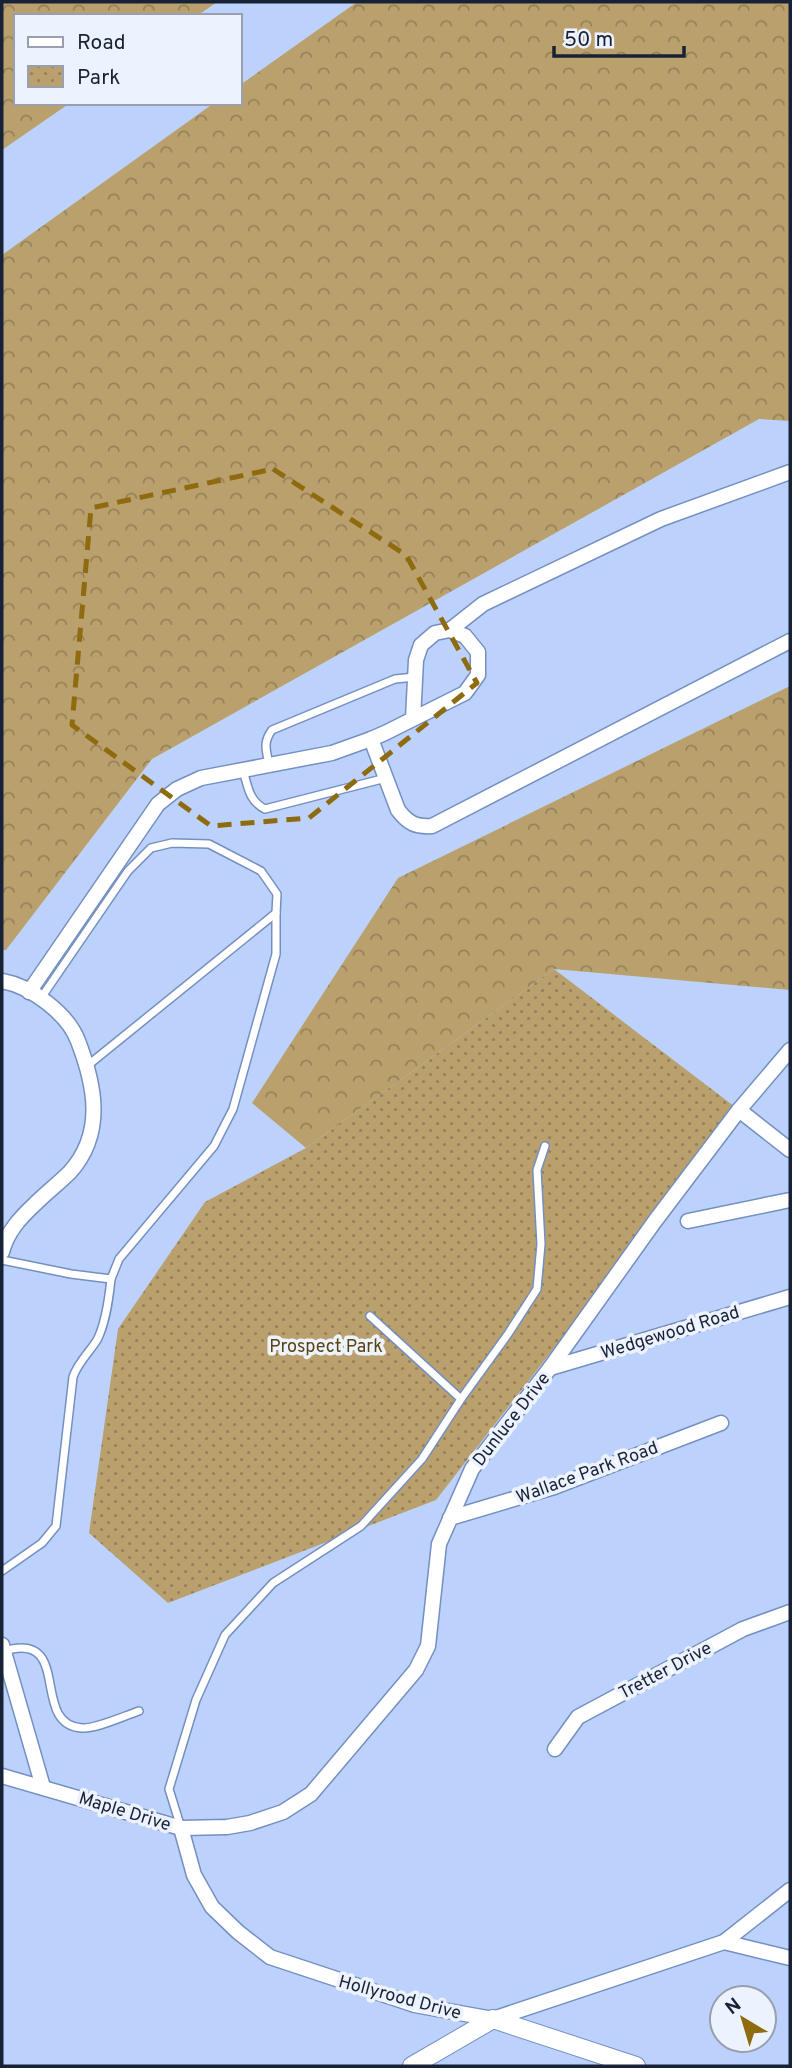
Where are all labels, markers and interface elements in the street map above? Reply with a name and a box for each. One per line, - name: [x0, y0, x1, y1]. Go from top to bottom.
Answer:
- legend: [14, 14, 242, 105]
- scale bar: [554, 14, 684, 58]
- text: 50 m: [564, 27, 613, 54]
- text: Road: [77, 30, 126, 57]
- text: Park: [77, 65, 120, 92]
- street label: Wedgewood Road: [598, 1301, 743, 1365]
- park label: Prospect Park: [269, 1336, 383, 1359]
- street label: Dunluce Drive: [468, 1368, 556, 1472]
- street label: Wallace Park Road: [513, 1437, 662, 1510]
- street label: Tretter Drive: [615, 1637, 716, 1705]
- street label: Maple Drive: [76, 1788, 173, 1837]
- street label: Hollyrood Drive: [336, 1971, 463, 2026]
- north arrow: [708, 1984, 778, 2054]
- text: N: [721, 1994, 747, 2021]

